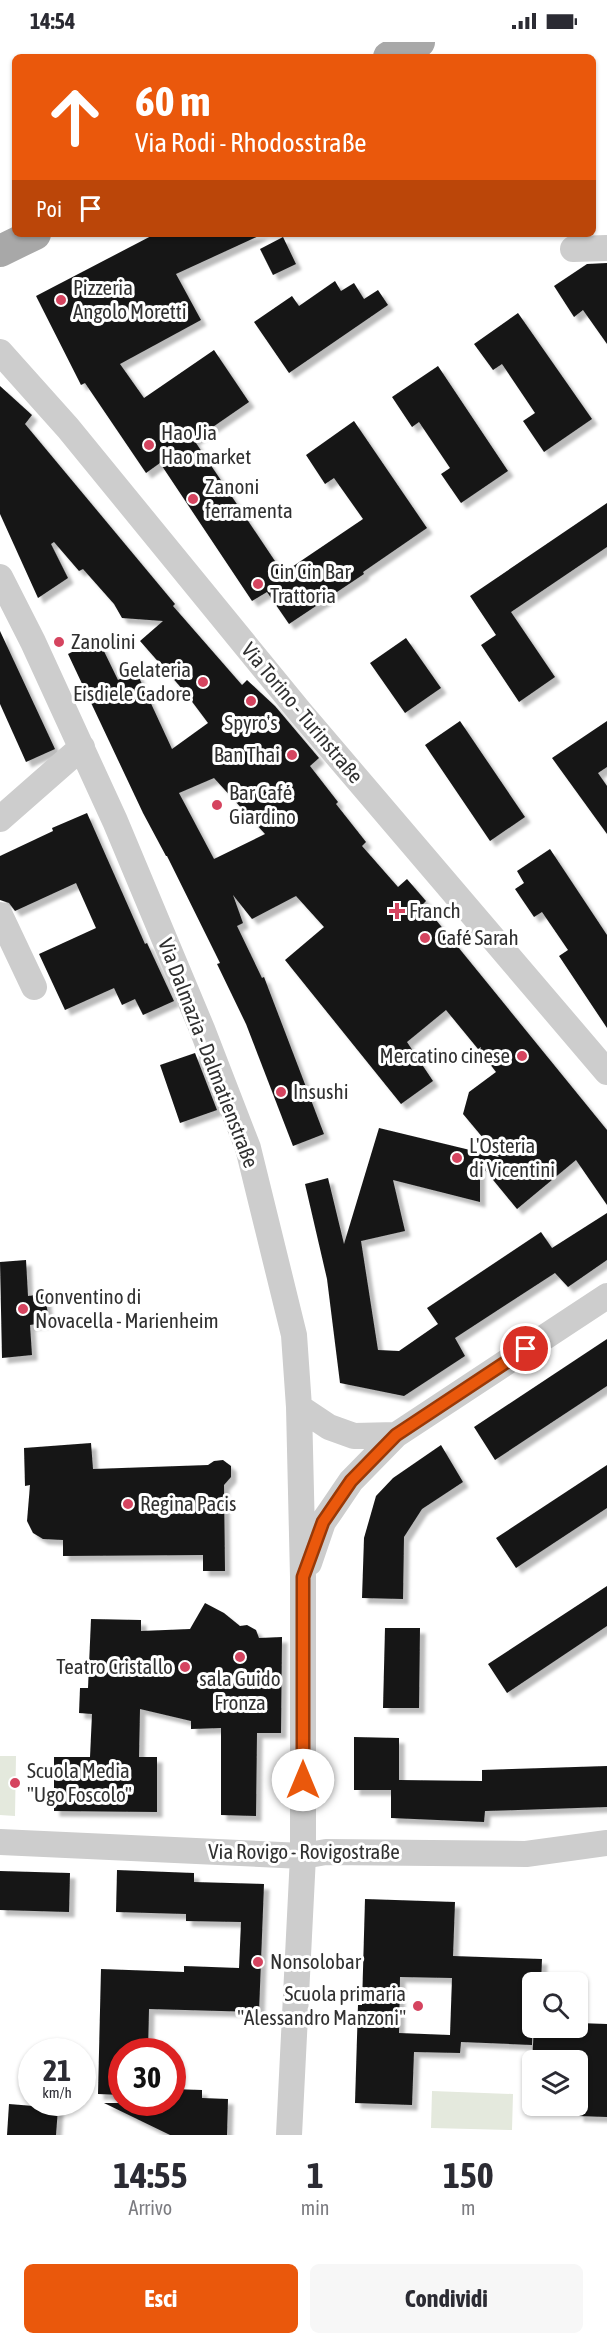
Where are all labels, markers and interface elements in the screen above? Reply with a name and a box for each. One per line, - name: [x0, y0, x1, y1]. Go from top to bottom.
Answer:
- text: 14:54: [30, 8, 75, 34]
- text: 60 m: [135, 77, 210, 125]
- icon: ahead: [36, 78, 114, 156]
- text: Via Rodi - Rhodosstraße: [135, 127, 367, 158]
- icon: arrive: [74, 192, 107, 225]
- text: Poi: [36, 196, 62, 222]
- place label: Pizzeria Angolo Moretti: [73, 275, 187, 323]
- marker: Pizzeria Angolo Moretti: [54, 293, 68, 307]
- place label: Hao Jia Hao market: [161, 420, 251, 468]
- marker: Hao Jia Hao market: [142, 438, 156, 452]
- place label: Zanoni ferramenta: [205, 474, 293, 522]
- marker: Zanoni ferramenta: [186, 492, 200, 506]
- place label: Cin Cin Bar Trattoria: [270, 559, 351, 607]
- marker: Cin Cin Bar Trattoria: [251, 577, 265, 591]
- place label: Zanolini: [71, 629, 136, 653]
- marker: Zanolini: [52, 635, 66, 649]
- street label: Via Torino - Turinstraße: [237, 637, 368, 787]
- place label: Gelateria Eisdiele Cadore: [73, 657, 191, 705]
- marker: Gelateria Eisdiele Cadore: [196, 675, 210, 689]
- marker: Spyro's: [244, 694, 258, 708]
- place label: Spyro's: [224, 710, 278, 734]
- place label: Ban Thai: [214, 742, 280, 766]
- marker: Ban Thai: [285, 748, 299, 762]
- place label: Bar Café Giardino: [229, 780, 296, 828]
- marker: Bar Café Giardino: [210, 798, 224, 812]
- place label: Franch: [409, 898, 461, 922]
- marker: Franch: [390, 904, 404, 918]
- place label: Café Sarah: [437, 925, 519, 949]
- marker: Café Sarah: [418, 931, 432, 945]
- street label: Via Dalmazia - Dalmatienstraße: [154, 935, 264, 1171]
- place label: Mercatino cinese: [380, 1043, 510, 1067]
- marker: Mercatino cinese: [515, 1049, 529, 1063]
- place label: Insushi: [293, 1079, 349, 1103]
- marker: Insushi: [274, 1085, 288, 1099]
- place label: L'Osteria di Vicentini: [469, 1133, 555, 1181]
- marker: L'Osteria di Vicentini: [450, 1151, 464, 1165]
- place label: Conventino di Novacella - Marienheim: [35, 1284, 219, 1332]
- marker: Conventino di Novacella - Marienheim: [16, 1302, 30, 1316]
- pin: [500, 1323, 551, 1374]
- icon: arrive: [509, 1332, 542, 1365]
- place label: Regina Pacis: [140, 1491, 236, 1515]
- marker: Regina Pacis: [121, 1497, 135, 1511]
- marker: sala Guido Fronza: [233, 1650, 247, 1664]
- place label: Teatro Cristallo: [56, 1654, 173, 1678]
- marker: Teatro Cristallo: [178, 1660, 192, 1674]
- place label: sala Guido Fronza: [199, 1666, 281, 1714]
- position arrow: [271, 1748, 335, 1812]
- place label: Scuola Media "Ugo Foscolo": [27, 1758, 132, 1806]
- marker: Scuola Media "Ugo Foscolo": [8, 1776, 22, 1790]
- street label: Via Rovigo - Rovigostraße: [208, 1839, 400, 1863]
- place label: Nonsolobar: [270, 1949, 362, 1973]
- marker: Nonsolobar: [251, 1955, 265, 1969]
- map controls: [522, 1972, 588, 2116]
- button: search: [522, 1972, 588, 2038]
- place label: Scuola primaria "Alessandro Manzoni": [237, 1981, 406, 2029]
- marker: Scuola primaria "Alessandro Manzoni": [411, 1999, 425, 2013]
- speed limit sign: 30: [108, 2038, 186, 2116]
- button: layers: [522, 2050, 588, 2116]
- text: 21: [43, 2053, 71, 2087]
- text: km/h: [42, 2084, 72, 2101]
- text: 14:55: [113, 2154, 187, 2196]
- text: 1: [307, 2154, 324, 2196]
- text: 150: [443, 2154, 494, 2196]
- text: Arrivo: [129, 2196, 172, 2219]
- text: min: [301, 2196, 330, 2219]
- text: m: [461, 2196, 475, 2219]
- button: Esci: [24, 2264, 298, 2333]
- button: Condividi: [310, 2264, 583, 2333]

